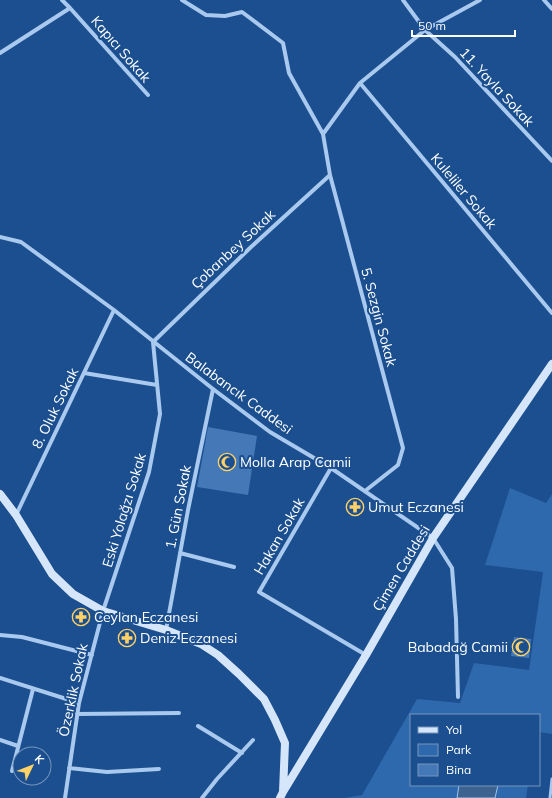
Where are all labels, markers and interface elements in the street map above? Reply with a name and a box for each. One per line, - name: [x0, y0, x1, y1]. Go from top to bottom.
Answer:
- street label: Kapıcı Sokak: [87, 12, 155, 87]
- scale bar: [412, 12, 515, 38]
- text: 50 m: [418, 18, 446, 33]
- street label: 11. Yayla Sokak: [456, 44, 539, 131]
- street label: Kuleliler Sokak: [427, 149, 501, 233]
- street label: Çobanbey Sokak: [187, 205, 279, 293]
- street label: 5. Sezgin Sokak: [357, 266, 401, 369]
- street label: Balabancık Caddesi: [182, 348, 296, 438]
- street label: 8. Oluk Sokak: [28, 364, 83, 451]
- street label: Eski Yolağzı Sokak: [98, 450, 150, 569]
- mosque icon: Molla Arap Camii: [217, 452, 237, 472]
- place label: Molla Arap Camii: [240, 453, 351, 471]
- street label: 1. Gün Sokak: [161, 463, 195, 550]
- street label: Hakan Sokak: [250, 494, 309, 578]
- pharmacy icon: Umut Eczanesi: [345, 497, 365, 517]
- place label: Umut Eczanesi: [368, 498, 464, 516]
- street label: Çimen Caddesi: [368, 522, 434, 614]
- pharmacy icon: Ceylan Eczanesi: [71, 607, 91, 627]
- place label: Ceylan Eczanesi: [94, 608, 198, 626]
- pharmacy icon: Deniz Eczanesi: [117, 628, 137, 648]
- place label: Deniz Eczanesi: [140, 629, 237, 647]
- mosque icon: Babadağ Camii: [511, 637, 531, 657]
- place label: Babadağ Camii: [408, 638, 508, 656]
- street label: Özerklik Sokak: [54, 641, 92, 738]
- legend: [410, 714, 540, 786]
- text: Yol: [445, 722, 462, 737]
- text: Park: [446, 742, 472, 757]
- north arrow: [12, 746, 52, 786]
- text: K: [32, 752, 47, 767]
- text: Bina: [446, 762, 471, 777]

